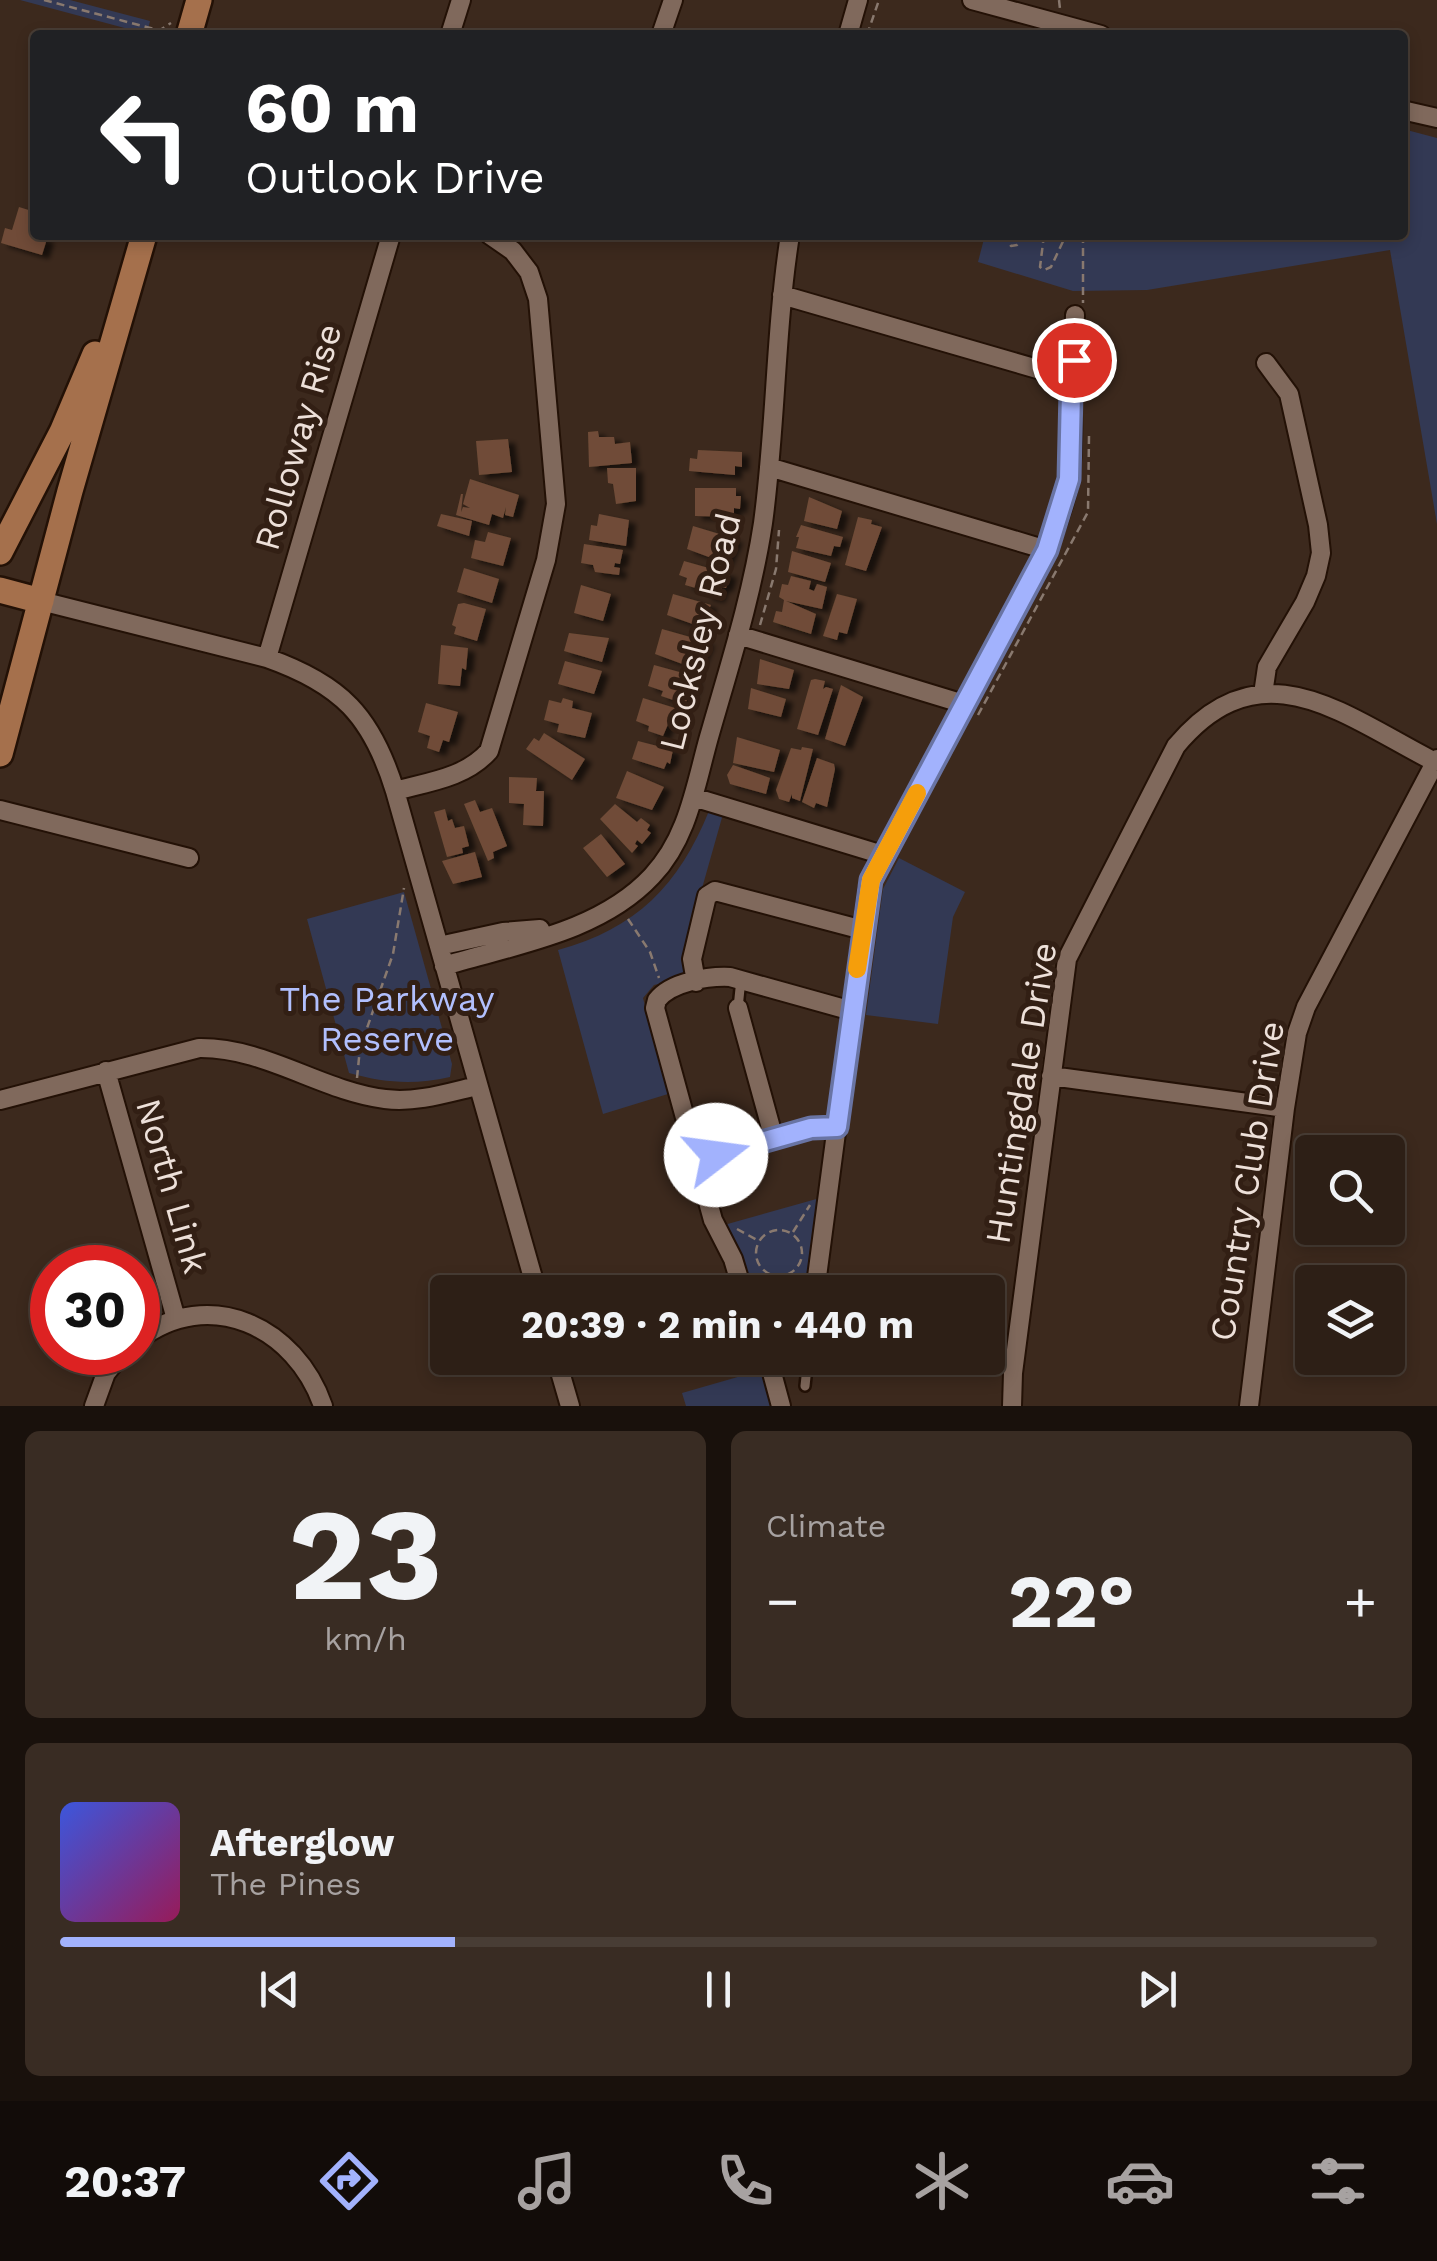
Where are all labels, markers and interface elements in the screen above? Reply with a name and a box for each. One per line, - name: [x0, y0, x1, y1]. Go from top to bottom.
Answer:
- text: 60 m: [245, 67, 419, 149]
- icon: left: [80, 70, 210, 200]
- text: Outlook Drive: [245, 151, 545, 204]
- pin: [1032, 318, 1117, 403]
- street label: Rolloway Rise: [246, 319, 350, 555]
- icon: arrive: [1047, 333, 1102, 388]
- street label: Locksley Road: [650, 509, 750, 755]
- street label: Huntingdale Drive: [976, 939, 1066, 1247]
- park label: The Parkway Reserve: [279, 978, 495, 1060]
- street label: Country Club Drive: [1201, 1018, 1293, 1344]
- street label: North Link: [127, 1094, 217, 1278]
- position arrow: [664, 1103, 768, 1207]
- map controls: [1295, 1135, 1405, 1375]
- button: search: [1295, 1135, 1405, 1245]
- speed limit sign: 30: [30, 1245, 160, 1375]
- button: layers: [1295, 1265, 1405, 1375]
- text: 20:39 · 2 min · 440 m: [521, 1303, 914, 1347]
- text: 23: [288, 1478, 443, 1631]
- text: Climate: [766, 1507, 886, 1545]
- text: 22°: [1008, 1557, 1135, 1645]
- text: −: [766, 1569, 799, 1633]
- text: +: [1344, 1569, 1377, 1633]
- text: km/h: [324, 1620, 407, 1658]
- text: Afterglow: [210, 1821, 395, 1865]
- text: The Pines: [210, 1865, 361, 1903]
- icon: previous: [252, 1962, 307, 2017]
- icon: pause: [691, 1962, 746, 2017]
- icon: next: [1130, 1962, 1185, 2017]
- icon: directions: [314, 2146, 384, 2216]
- icon: music: [512, 2146, 582, 2216]
- icon: phone: [710, 2146, 780, 2216]
- icon: climate: [907, 2146, 977, 2216]
- icon: car: [1105, 2146, 1175, 2216]
- icon: filters: [1303, 2146, 1373, 2216]
- text: 20:37: [64, 2155, 186, 2208]

